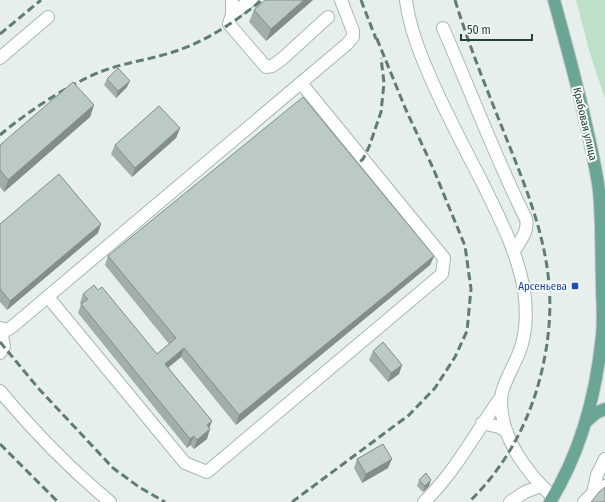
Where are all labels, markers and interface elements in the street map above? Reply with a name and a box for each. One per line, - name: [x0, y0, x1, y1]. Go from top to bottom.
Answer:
- scale bar: [461, 16, 532, 42]
- text: 50 m: [467, 23, 491, 37]
- street label: Крабовая улица: [570, 86, 600, 162]
- place label: Арсеньева: [518, 280, 567, 293]
- marker: Арсеньева: [570, 281, 580, 291]

